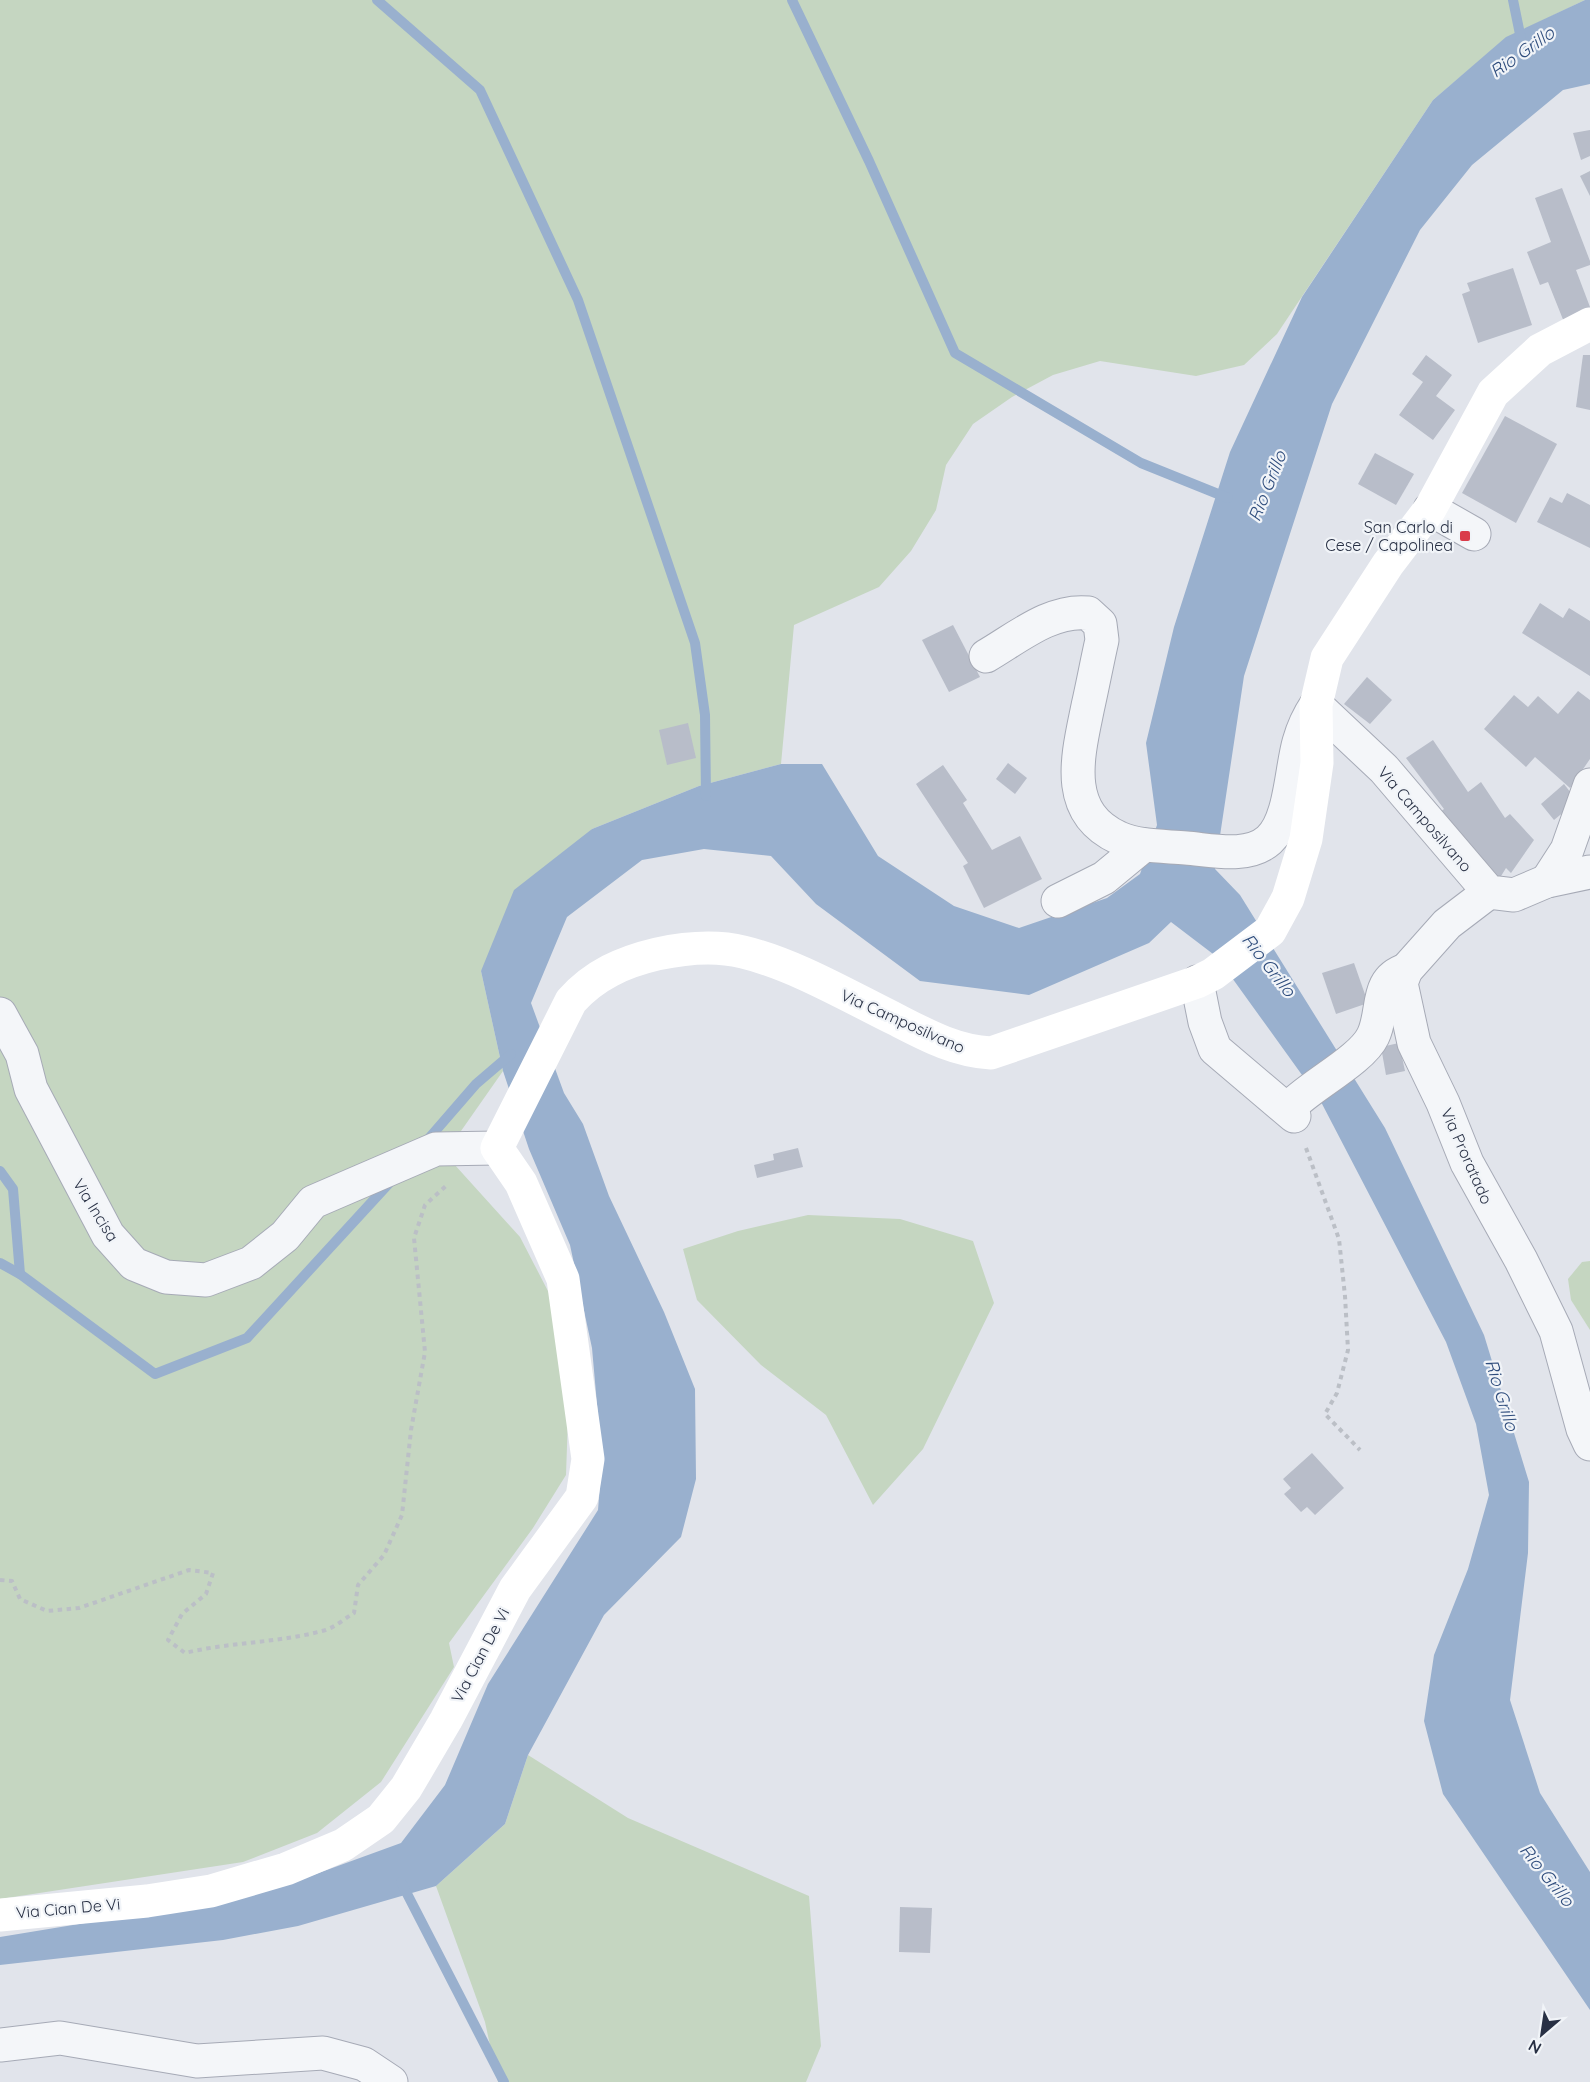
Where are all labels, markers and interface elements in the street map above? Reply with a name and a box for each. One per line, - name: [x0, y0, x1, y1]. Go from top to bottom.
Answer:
- water label: Rio Grillo: [1485, 21, 1560, 83]
- water label: Rio Grillo: [1242, 446, 1292, 525]
- place label: San Carlo di Cese / Capolinea: [1325, 517, 1453, 555]
- marker: San Carlo di Cese / Capolinea: [1458, 529, 1472, 543]
- street label: Via Camposilvano: [1374, 762, 1476, 876]
- water label: Rio Grillo: [1237, 929, 1302, 1002]
- street label: Via Camposilvano: [838, 985, 968, 1057]
- street label: Via Proratado: [1437, 1105, 1497, 1207]
- street label: Via Incisa: [69, 1175, 123, 1245]
- water label: Rio Grillo: [1480, 1356, 1524, 1435]
- street label: Via Cian De Vi: [447, 1604, 513, 1706]
- water label: Rio Grillo: [1515, 1839, 1580, 1912]
- street label: Via Cian De Vi: [15, 1893, 121, 1923]
- north arrow: [1512, 2004, 1572, 2064]
- text: N: [1525, 2036, 1545, 2059]

